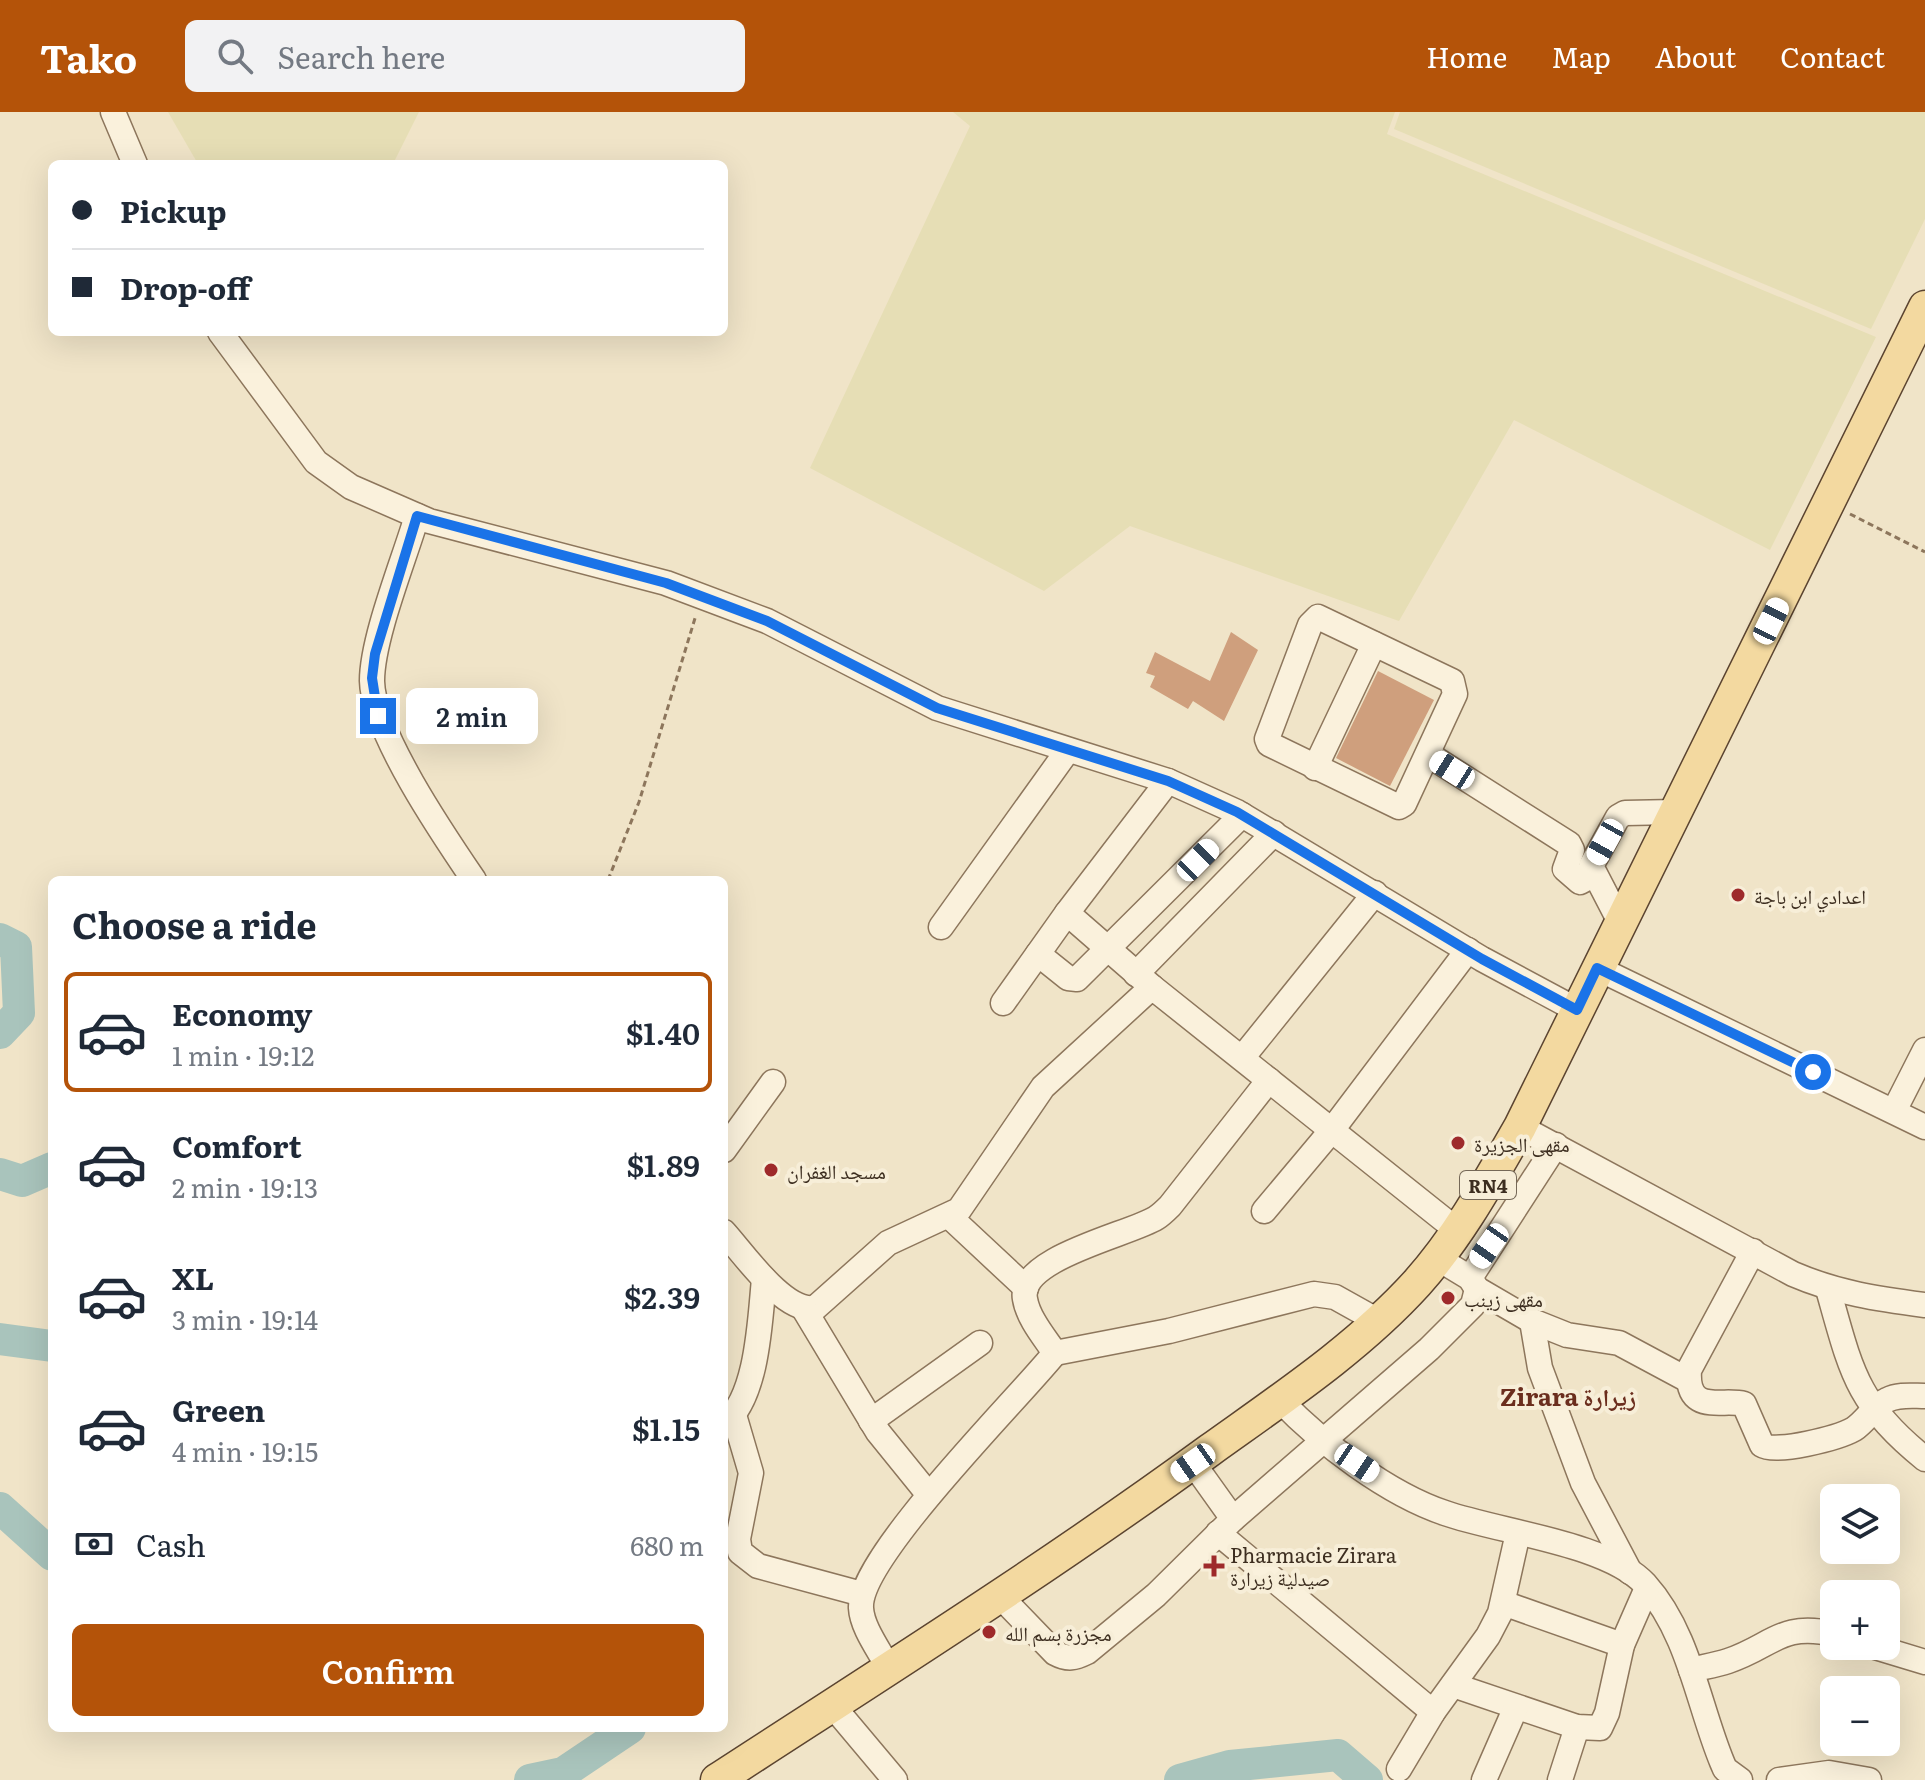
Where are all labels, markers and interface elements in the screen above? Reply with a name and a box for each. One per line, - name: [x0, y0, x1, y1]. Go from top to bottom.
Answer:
- search box: [185, 20, 745, 92]
- text: Tako: [40, 28, 137, 85]
- icon: search: [213, 34, 257, 78]
- text: Search here: [277, 34, 445, 78]
- text: Home: [1426, 35, 1507, 77]
- text: Map: [1551, 35, 1611, 77]
- text: About: [1655, 35, 1736, 77]
- text: Contact: [1780, 35, 1885, 77]
- text: Pickup: [120, 188, 227, 232]
- text: Drop-off: [120, 265, 250, 309]
- car: [1750, 594, 1792, 648]
- callout: 2 min: [406, 688, 538, 744]
- text: 2 min: [436, 696, 508, 735]
- route end: [360, 698, 396, 734]
- car: [1425, 747, 1479, 793]
- car: [1583, 815, 1627, 869]
- car: [1173, 835, 1223, 885]
- place label: اعدادي ابن باجة: [1754, 880, 1866, 913]
- marker: اعدادي ابن باجة: [1729, 886, 1747, 904]
- text: Choose a ride: [72, 897, 317, 950]
- text: Economy: [172, 991, 312, 1035]
- icon: car: [76, 996, 148, 1068]
- text: $1.40: [626, 1010, 700, 1054]
- text: 1 min · 19:12: [172, 1035, 315, 1074]
- route start: [1795, 1054, 1831, 1090]
- text: Comfort: [172, 1123, 302, 1167]
- icon: car: [76, 1128, 148, 1200]
- place label: مقهى الجزيرة: [1474, 1128, 1570, 1158]
- marker: مقهى الجزيرة: [1449, 1134, 1467, 1152]
- text: $1.89: [627, 1142, 700, 1186]
- place label: مسجد الغفران: [787, 1155, 886, 1185]
- marker: مسجد الغفران: [762, 1161, 780, 1179]
- text: 2 min · 19:13: [172, 1167, 318, 1206]
- road number: RN4: [1460, 1171, 1516, 1199]
- car: [1465, 1219, 1513, 1273]
- text: XL: [172, 1255, 214, 1299]
- icon: car: [76, 1260, 148, 1332]
- text: $2.39: [624, 1274, 700, 1318]
- place label: مقهى زينب: [1464, 1283, 1543, 1313]
- marker: مقهى زينب: [1439, 1289, 1457, 1307]
- text: 3 min · 19:14: [172, 1299, 318, 1338]
- district label: Zirara زيرارة: [1500, 1378, 1636, 1413]
- text: Green: [172, 1387, 265, 1431]
- icon: car: [76, 1392, 148, 1464]
- text: $1.15: [632, 1406, 700, 1450]
- text: 4 min · 19:15: [172, 1431, 318, 1470]
- car: [1166, 1439, 1220, 1487]
- car: [1330, 1440, 1384, 1486]
- map controls: [1820, 1484, 1900, 1756]
- button: layers: [1820, 1484, 1900, 1564]
- icon: cash: [72, 1522, 116, 1566]
- text: Cash: [136, 1522, 206, 1566]
- text: 680 m: [630, 1525, 704, 1564]
- place label: Pharmacie Zirara صيدلية زيرارة: [1230, 1539, 1397, 1592]
- marker: Pharmacie Zirara صيدلية زيرارة: [1205, 1557, 1223, 1575]
- button: +: [1820, 1580, 1900, 1660]
- place label: مجزرة بسم الله: [1005, 1617, 1112, 1648]
- marker: مجزرة بسم الله: [980, 1623, 998, 1641]
- button: Confirm: [72, 1624, 704, 1716]
- button: −: [1820, 1676, 1900, 1756]

